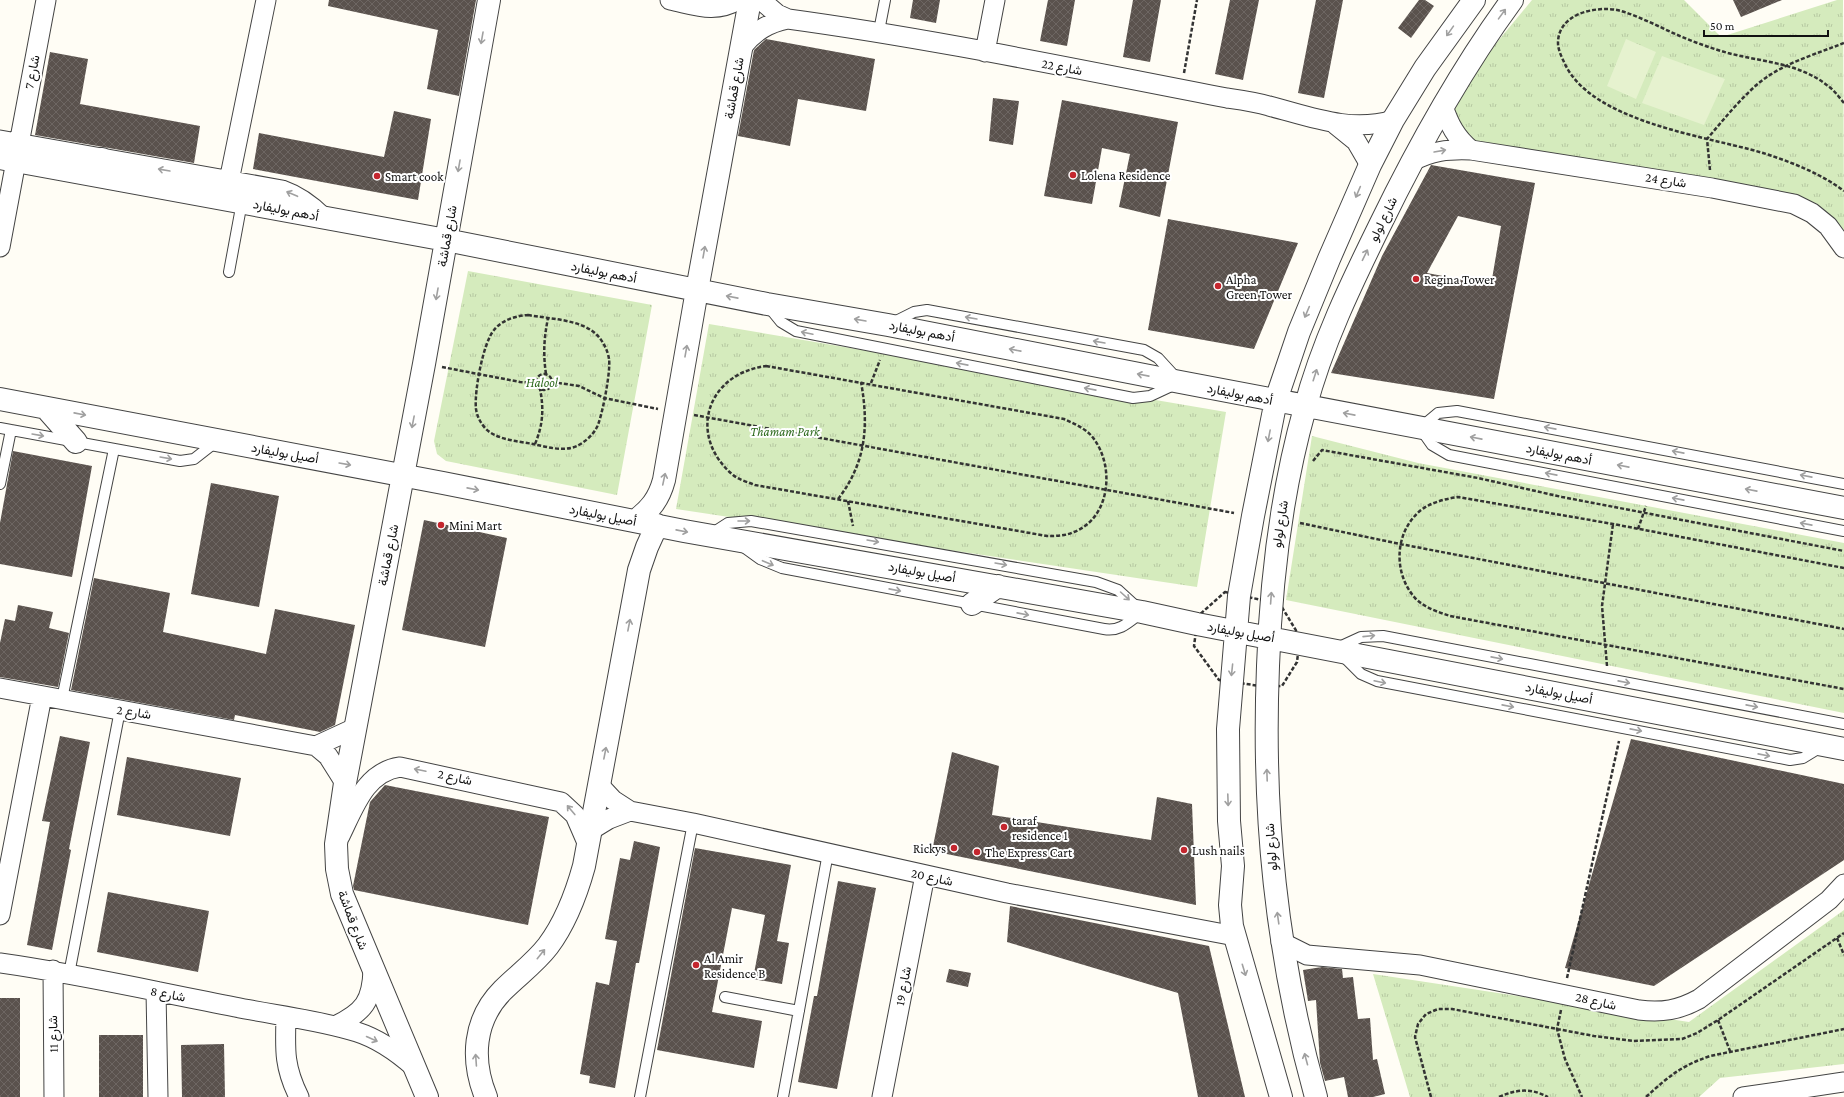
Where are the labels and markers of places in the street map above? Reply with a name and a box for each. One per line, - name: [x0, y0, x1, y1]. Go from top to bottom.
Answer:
- place label: Lolena Residence: [1081, 168, 1171, 183]
- place label: Smart cook: [385, 169, 444, 184]
- marker: Lolena Residence: [1068, 170, 1078, 180]
- marker: Smart cook: [372, 171, 382, 181]
- place label: Alpha Green Tower: [1226, 272, 1293, 302]
- place label: Regina Tower: [1424, 272, 1495, 287]
- marker: Regina Tower: [1411, 274, 1421, 284]
- marker: Alpha Green Tower: [1213, 281, 1223, 291]
- place label: Mini Mart: [449, 518, 502, 533]
- marker: Mini Mart: [436, 520, 446, 530]
- place label: taraf residence 1: [1012, 813, 1068, 843]
- marker: taraf residence 1: [999, 822, 1009, 832]
- place label: Rickys: [913, 841, 946, 856]
- marker: Rickys: [949, 843, 959, 853]
- place label: Lush nails: [1192, 843, 1245, 858]
- place label: The Express Cart: [985, 845, 1073, 860]
- marker: Lush nails: [1179, 845, 1189, 855]
- marker: The Express Cart: [972, 847, 982, 857]
- place label: Al Amir Residence B: [704, 951, 765, 981]
- marker: Al Amir Residence B: [691, 960, 701, 970]

